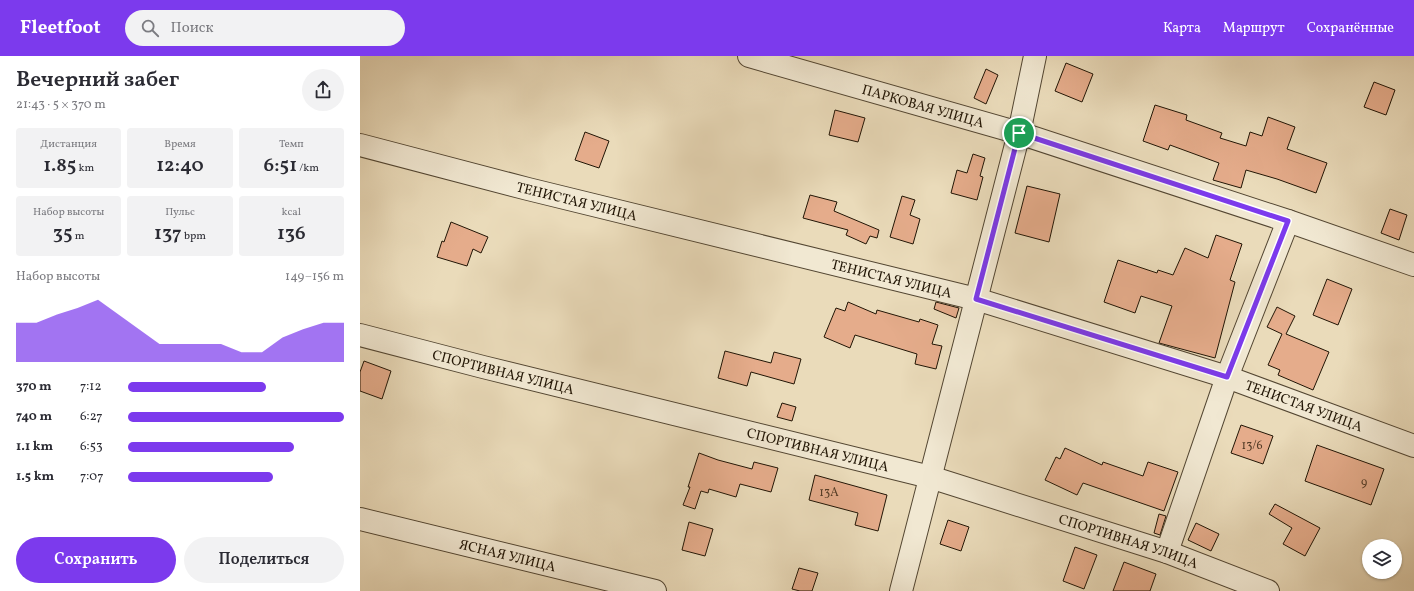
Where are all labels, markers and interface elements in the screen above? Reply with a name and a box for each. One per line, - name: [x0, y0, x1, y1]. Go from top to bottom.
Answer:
- search box: [125, 10, 405, 46]
- text: Fleetfoot: [20, 15, 101, 41]
- icon: search: [139, 17, 161, 39]
- text: Поиск: [171, 18, 214, 39]
- text: Карта: [1163, 19, 1201, 38]
- text: Маршрут: [1223, 19, 1285, 38]
- text: Сохранённые: [1307, 19, 1394, 38]
- text: Вечерний забег: [16, 65, 179, 96]
- button: share: [302, 69, 344, 111]
- street label: ПАРКОВАЯ УЛИЦА: [859, 81, 986, 134]
- text: 21:43 · 5 × 370 m: [16, 96, 106, 114]
- pin: [1002, 116, 1036, 150]
- icon: arrive: [1008, 122, 1030, 144]
- text: Дистанция: [40, 137, 97, 152]
- text: Время: [164, 137, 196, 152]
- text: Темп: [279, 137, 304, 152]
- text: 1.85: [43, 152, 76, 180]
- text: 12:40: [156, 152, 204, 180]
- text: 6:51: [264, 152, 297, 180]
- text: km: [76, 161, 94, 176]
- text: /km: [297, 161, 319, 176]
- street label: ТЕНИСТАЯ УЛИЦА: [514, 178, 639, 226]
- text: Набор высоты: [33, 205, 104, 220]
- text: Пульс: [165, 205, 195, 220]
- text: kcal: [282, 205, 301, 220]
- text: 35: [53, 220, 73, 248]
- text: 137: [154, 220, 182, 248]
- text: 136: [277, 220, 306, 248]
- text: m: [73, 229, 85, 244]
- text: bpm: [182, 229, 206, 244]
- street label: ТЕНИСТАЯ УЛИЦА: [829, 256, 954, 304]
- text: Набор высоты: [16, 268, 100, 286]
- text: 149–156 m: [285, 268, 344, 286]
- street label: СПОРТИВНАЯ УЛИЦА: [430, 346, 576, 400]
- street label: ТЕНИСТАЯ УЛИЦА: [1242, 377, 1365, 437]
- text: 370 m: [16, 378, 52, 396]
- text: 7:12: [80, 378, 101, 396]
- text: 740 m: [16, 408, 52, 426]
- text: 6:27: [80, 408, 103, 426]
- street label: СПОРТИВНАЯ УЛИЦА: [745, 424, 891, 478]
- text: 1.1 km: [16, 438, 53, 456]
- text: 6:53: [80, 438, 103, 456]
- house number: 13/6: [1242, 438, 1262, 454]
- text: 1.5 km: [16, 468, 54, 486]
- text: 7:07: [80, 468, 104, 486]
- house number: 9: [1361, 475, 1367, 491]
- house number: 13А: [819, 485, 839, 501]
- street label: СПОРТИВНАЯ УЛИЦА: [1056, 510, 1201, 574]
- street label: ЯСНАЯ УЛИЦА: [457, 536, 558, 577]
- button: Сохранить: [16, 537, 176, 583]
- button: Поделиться: [184, 537, 344, 583]
- map controls: [1362, 539, 1402, 579]
- button: layers: [1362, 539, 1402, 579]

